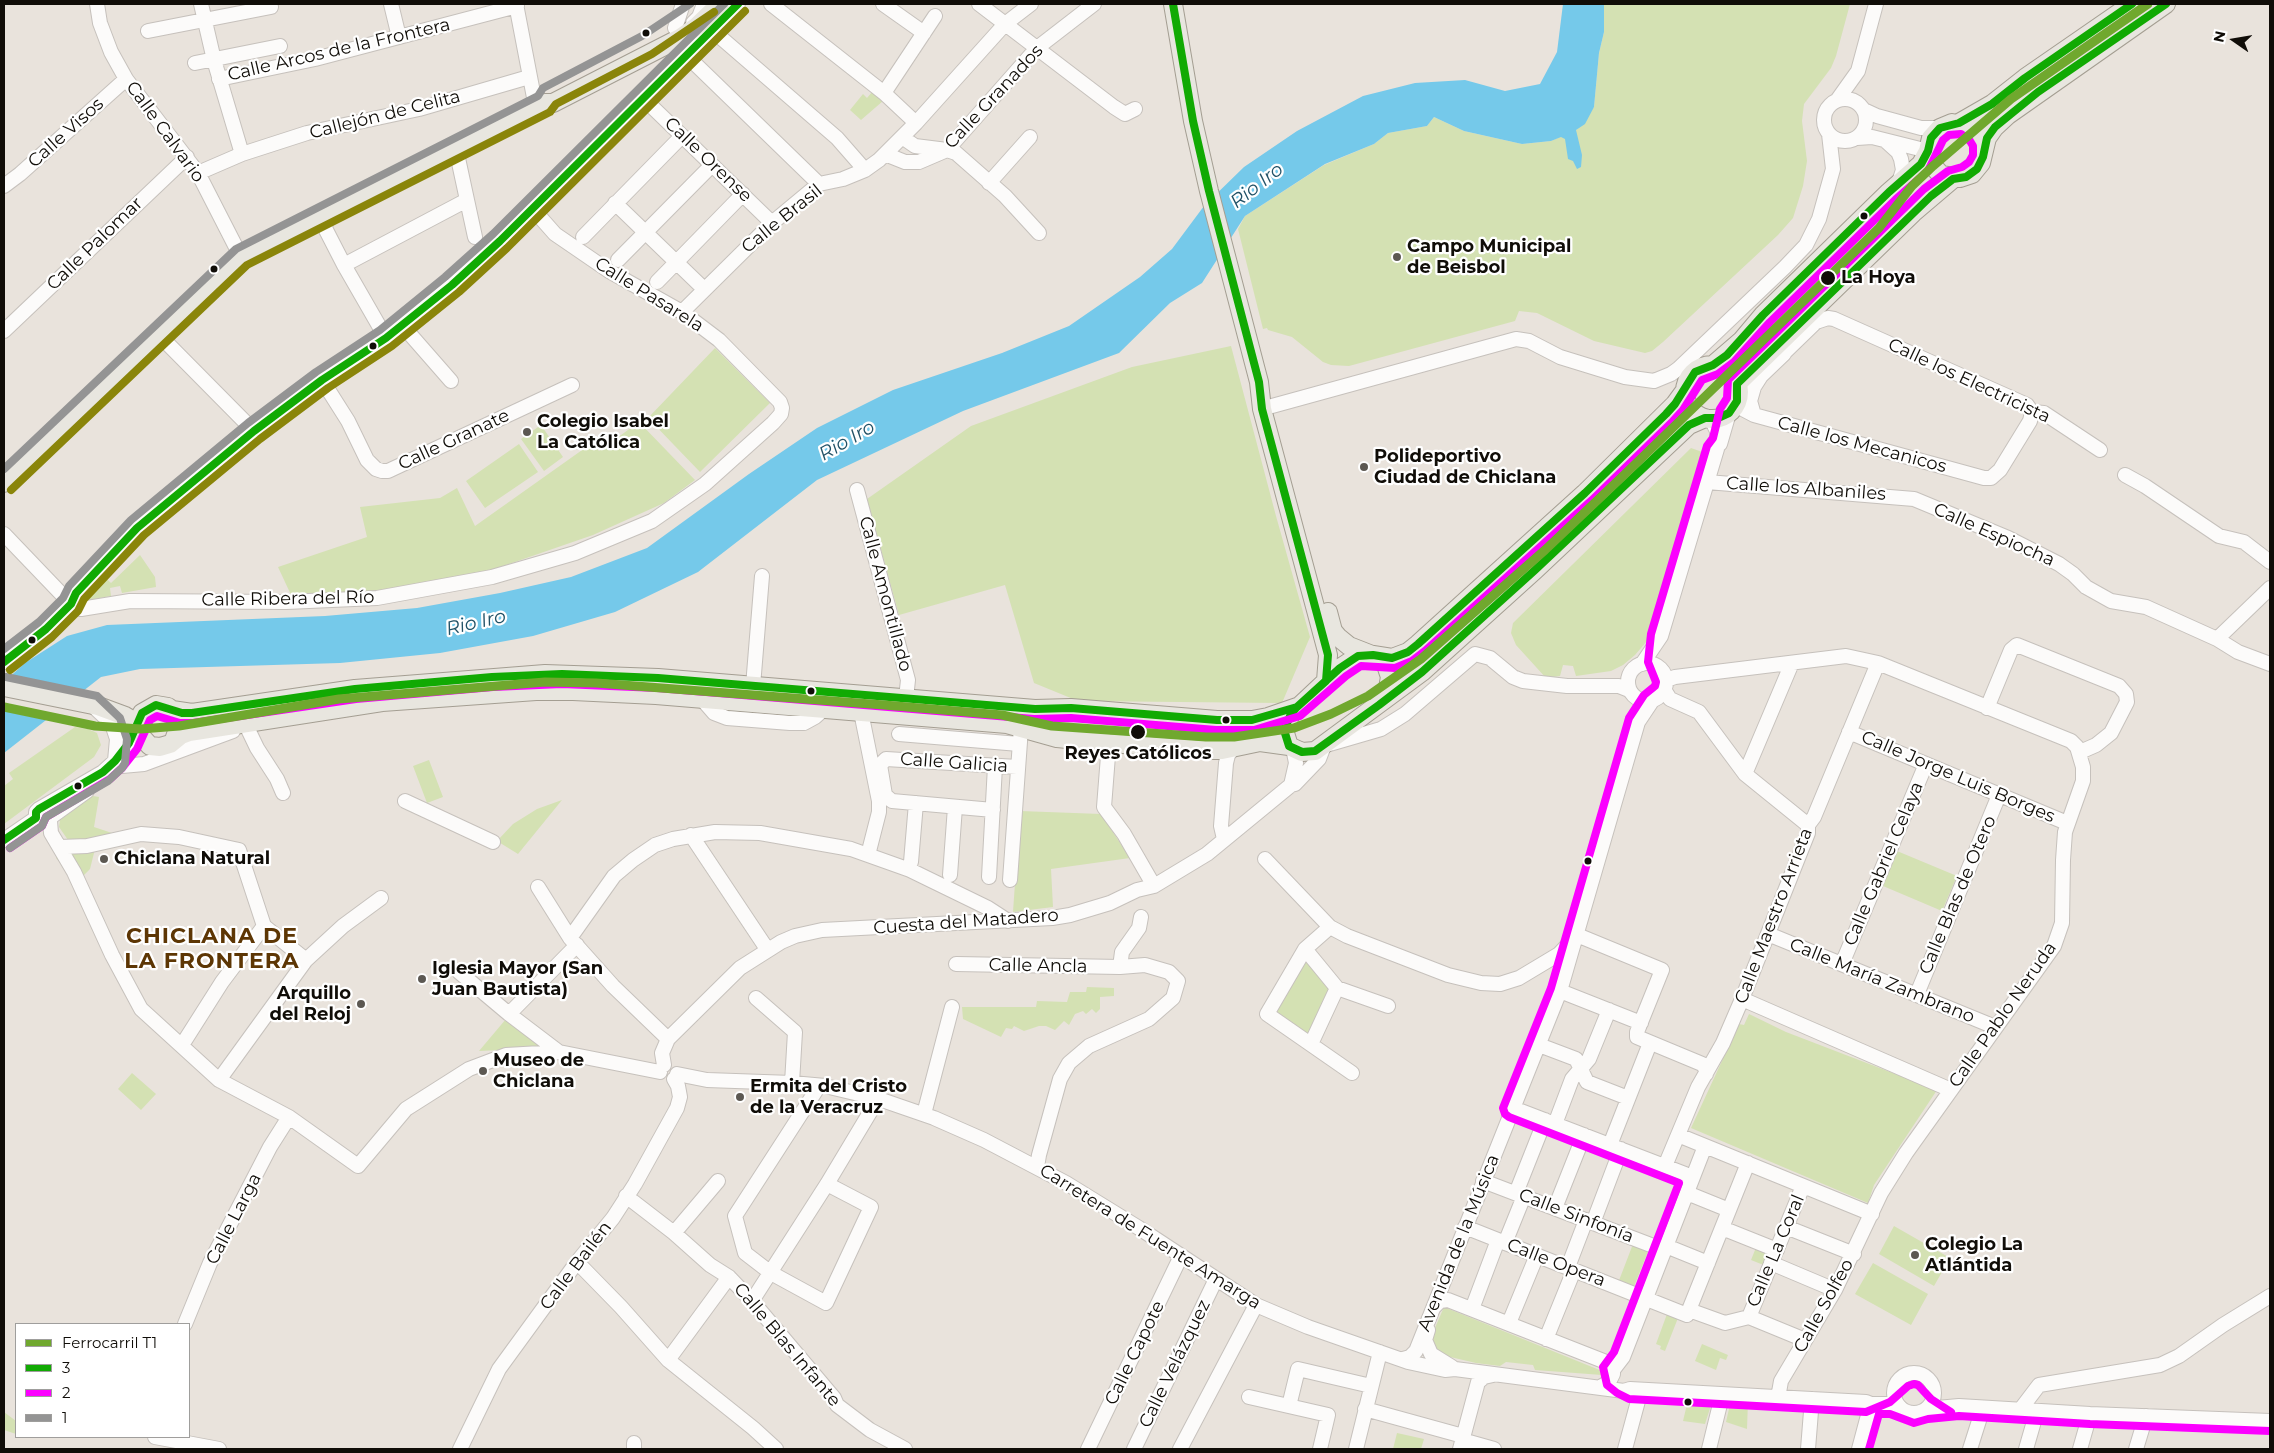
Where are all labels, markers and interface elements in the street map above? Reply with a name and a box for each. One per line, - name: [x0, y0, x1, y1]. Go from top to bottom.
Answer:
- street label: Calle Arcos de la Frontera: [226, 14, 452, 86]
- north arrow: [2209, 15, 2259, 65]
- unlabelled marker: [641, 28, 651, 38]
- text: N: [2209, 29, 2229, 44]
- street label: Calle Granados: [940, 40, 1048, 154]
- street label: Calle Calvario: [121, 77, 209, 187]
- street label: Callejón de Celita: [307, 86, 463, 144]
- street label: Calle Visos: [24, 93, 108, 173]
- street label: Calle Orense: [660, 113, 756, 207]
- water label: Rio Iro: [1226, 158, 1288, 214]
- street label: Calle Brasil: [737, 180, 827, 258]
- street label: Calle Palomar: [43, 193, 147, 295]
- unlabelled marker: [1859, 211, 1869, 221]
- place label: Campo Municipal de Beisbol: [1407, 236, 1571, 278]
- marker: Campo Municipal de Beisbol: [1391, 251, 1403, 263]
- street label: Calle Pasarela: [590, 253, 708, 337]
- unlabelled marker: [209, 264, 219, 274]
- place label: La Hoya: [1841, 267, 1916, 289]
- marker: La Hoya: [1819, 269, 1837, 287]
- street label: Calle los Electricista: [1884, 334, 2054, 428]
- unlabelled marker: [368, 341, 378, 351]
- street label: Calle Granate: [395, 405, 513, 475]
- place label: Colegio Isabel La Católica: [537, 411, 669, 454]
- street label: Calle los Mecanicos: [1775, 412, 1949, 478]
- water label: Rio Iro: [815, 416, 879, 466]
- marker: Colegio Isabel La Católica: [521, 426, 533, 438]
- place label: Polideportivo Ciudad de Chiclana: [1374, 446, 1556, 488]
- marker: Polideportivo Ciudad de Chiclana: [1358, 461, 1370, 473]
- street label: Calle los Albaniles: [1725, 473, 1887, 505]
- street label: Calle Espiocha: [1930, 499, 2058, 571]
- street label: Calle Amontillado: [854, 514, 916, 674]
- street label: Calle Ribera del Río: [201, 587, 375, 611]
- water label: Rio Iro: [444, 605, 508, 641]
- unlabelled marker: [27, 635, 37, 645]
- unlabelled marker: [806, 686, 816, 696]
- unlabelled marker: [1221, 715, 1231, 725]
- marker: Reyes Católicos: [1129, 723, 1147, 741]
- street label: Calle Jorge Luis Borges: [1858, 726, 2058, 828]
- place label: Reyes Católicos: [1064, 743, 1212, 765]
- street label: Calle Galicia: [899, 748, 1009, 778]
- street label: Calle Gabriel Celaya: [1840, 779, 1928, 949]
- unlabelled marker: [73, 781, 83, 791]
- street label: Calle Blas de Otero: [1915, 812, 2001, 978]
- street label: Calle Maestro Arrieta: [1730, 825, 1818, 1007]
- place label: Chiclana Natural: [114, 848, 270, 870]
- marker: Chiclana Natural: [98, 853, 110, 865]
- unlabelled marker: [1583, 856, 1593, 866]
- street label: Cuesta del Matadero: [873, 905, 1059, 939]
- district label: CHICLANA DE LA FRONTERA: [123, 924, 301, 976]
- street label: Calle María Zambrano: [1786, 934, 1978, 1028]
- street label: Calle Pablo Neruda: [1945, 938, 2061, 1092]
- street label: Calle Ancla: [988, 954, 1088, 978]
- place label: Iglesia Mayor (San Juan Bautista): [432, 958, 603, 1001]
- marker: Iglesia Mayor (San Juan Bautista): [416, 973, 428, 985]
- place label: Arquillo del Reloj: [269, 983, 351, 1026]
- marker: Arquillo del Reloj: [355, 998, 367, 1010]
- place label: Museo de Chiclana: [493, 1050, 584, 1092]
- marker: Museo de Chiclana: [477, 1065, 489, 1077]
- place label: Ermita del Cristo de la Veracruz: [750, 1076, 907, 1118]
- marker: Ermita del Cristo de la Veracruz: [734, 1091, 746, 1103]
- street label: Avenida de la Música: [1414, 1151, 1504, 1335]
- street label: Carretera de Fuente Amarga: [1035, 1160, 1265, 1314]
- street label: Calle Larga: [202, 1170, 266, 1268]
- street label: Calle Sinfonía: [1515, 1184, 1637, 1248]
- street label: Calle La Coral: [1743, 1192, 1809, 1310]
- street label: Calle Bailén: [536, 1217, 616, 1315]
- street label: Calle Opera: [1504, 1234, 1608, 1292]
- place label: Colegio La Atlántida: [1925, 1234, 2023, 1276]
- marker: Colegio La Atlántida: [1909, 1249, 1921, 1261]
- street label: Calle Solfeo: [1789, 1255, 1859, 1357]
- street label: Calle Blas Infante: [729, 1279, 845, 1411]
- street label: Calle Velázquez: [1135, 1296, 1215, 1432]
- street label: Calle Capote: [1101, 1297, 1169, 1409]
- legend: [15, 1323, 190, 1438]
- text: Ferrocarril T1: [62, 1333, 157, 1352]
- text: 3: [62, 1358, 70, 1377]
- text: 2: [62, 1383, 71, 1402]
- unlabelled marker: [1683, 1397, 1693, 1407]
- text: 1: [62, 1408, 67, 1427]

